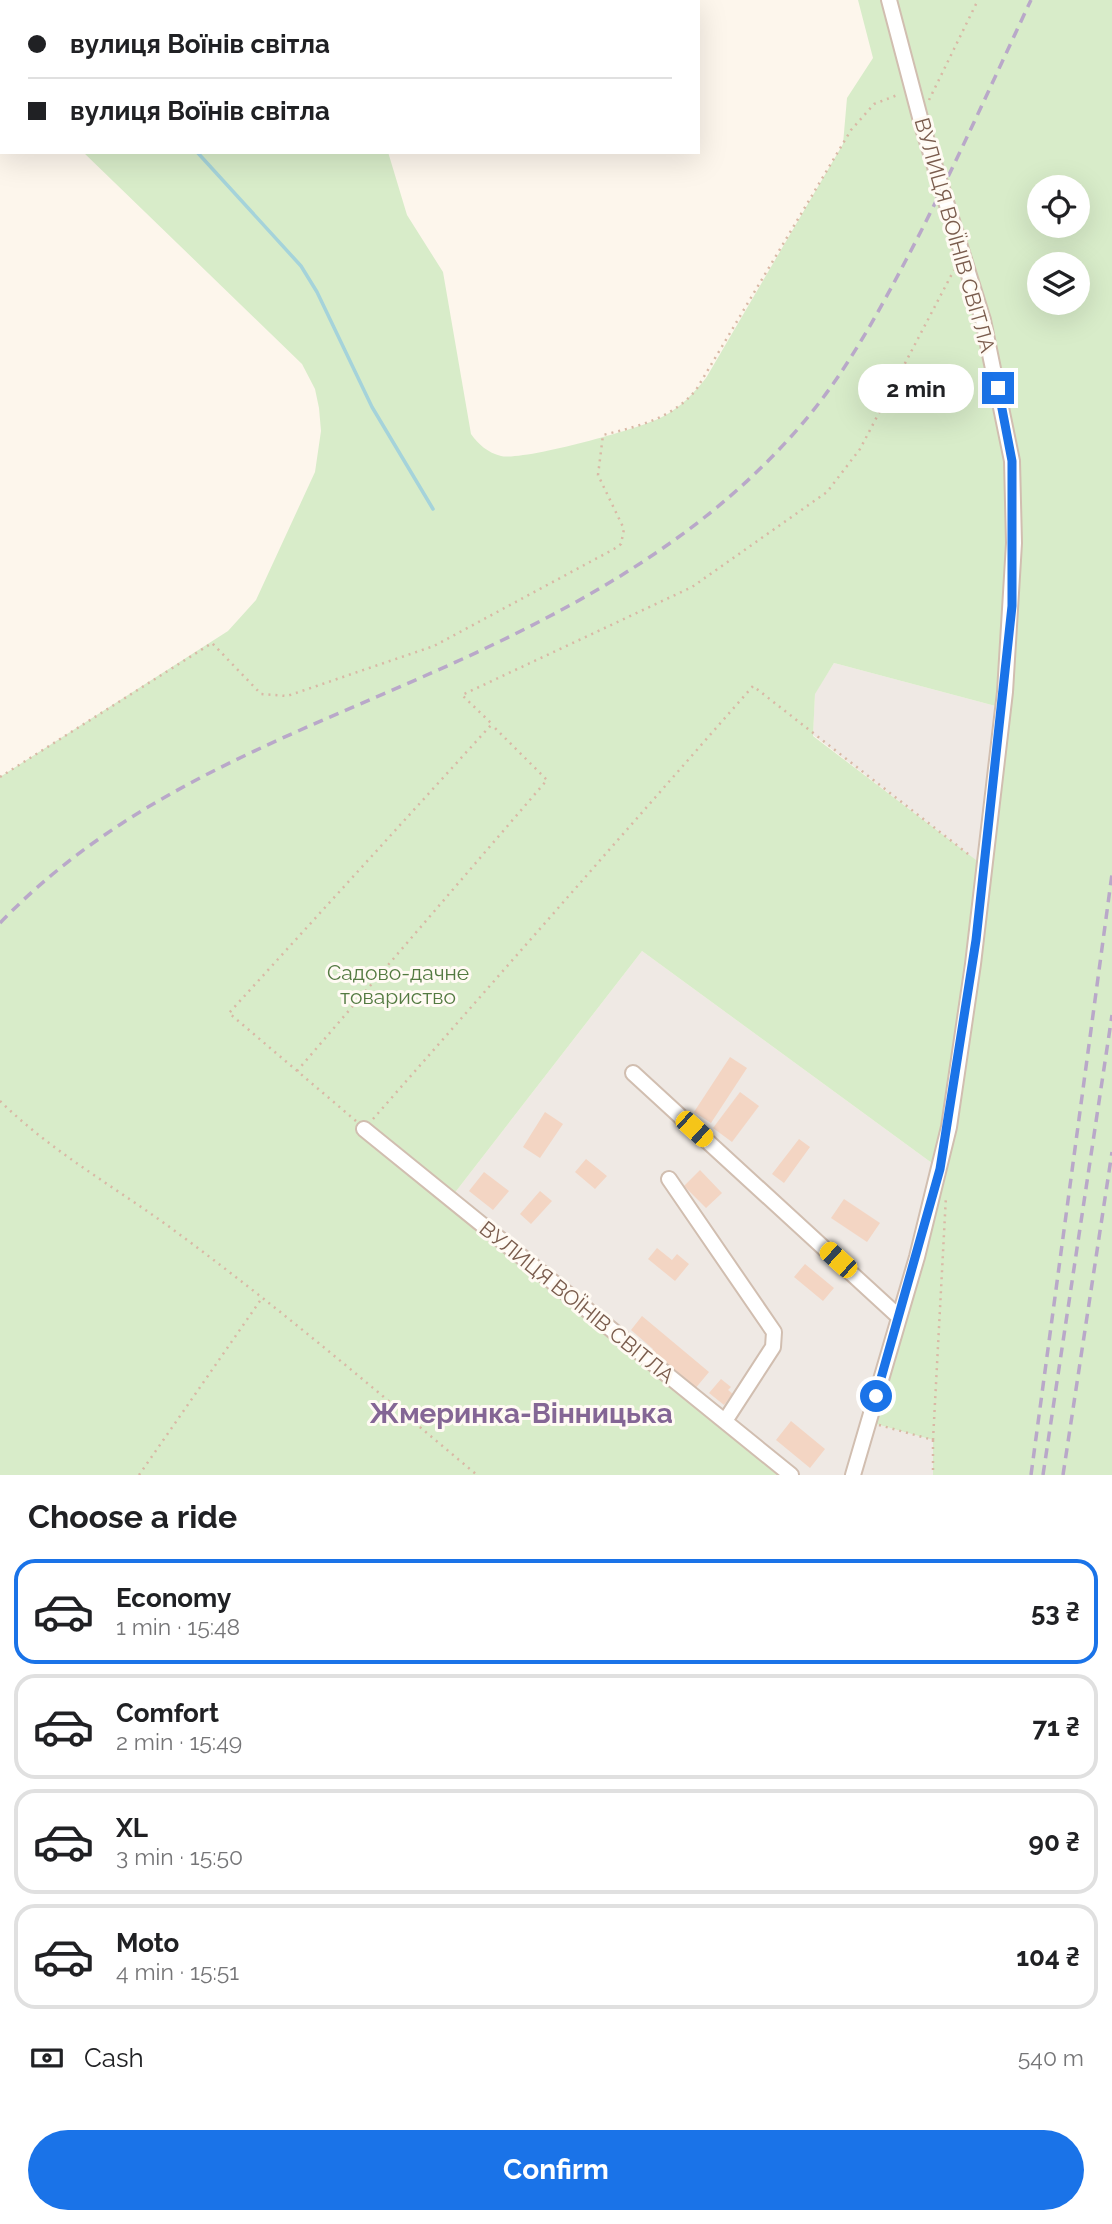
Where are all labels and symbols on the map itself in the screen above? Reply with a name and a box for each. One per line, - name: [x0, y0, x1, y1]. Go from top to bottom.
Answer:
- street label: ВУЛИЦЯ ВОЇНІВ СВІТЛА: [909, 115, 1001, 355]
- callout: 2 min: [858, 364, 974, 412]
- route end: [982, 372, 1014, 404]
- park label: Садово-дачне товариство: [327, 960, 469, 1009]
- car: [672, 1107, 717, 1151]
- street label: ВУЛИЦЯ ВОЇНІВ СВІТЛА: [475, 1216, 679, 1388]
- car: [816, 1238, 861, 1282]
- route start: [860, 1380, 892, 1412]
- district label: Жмеринка-Вінницька: [369, 1397, 673, 1430]

